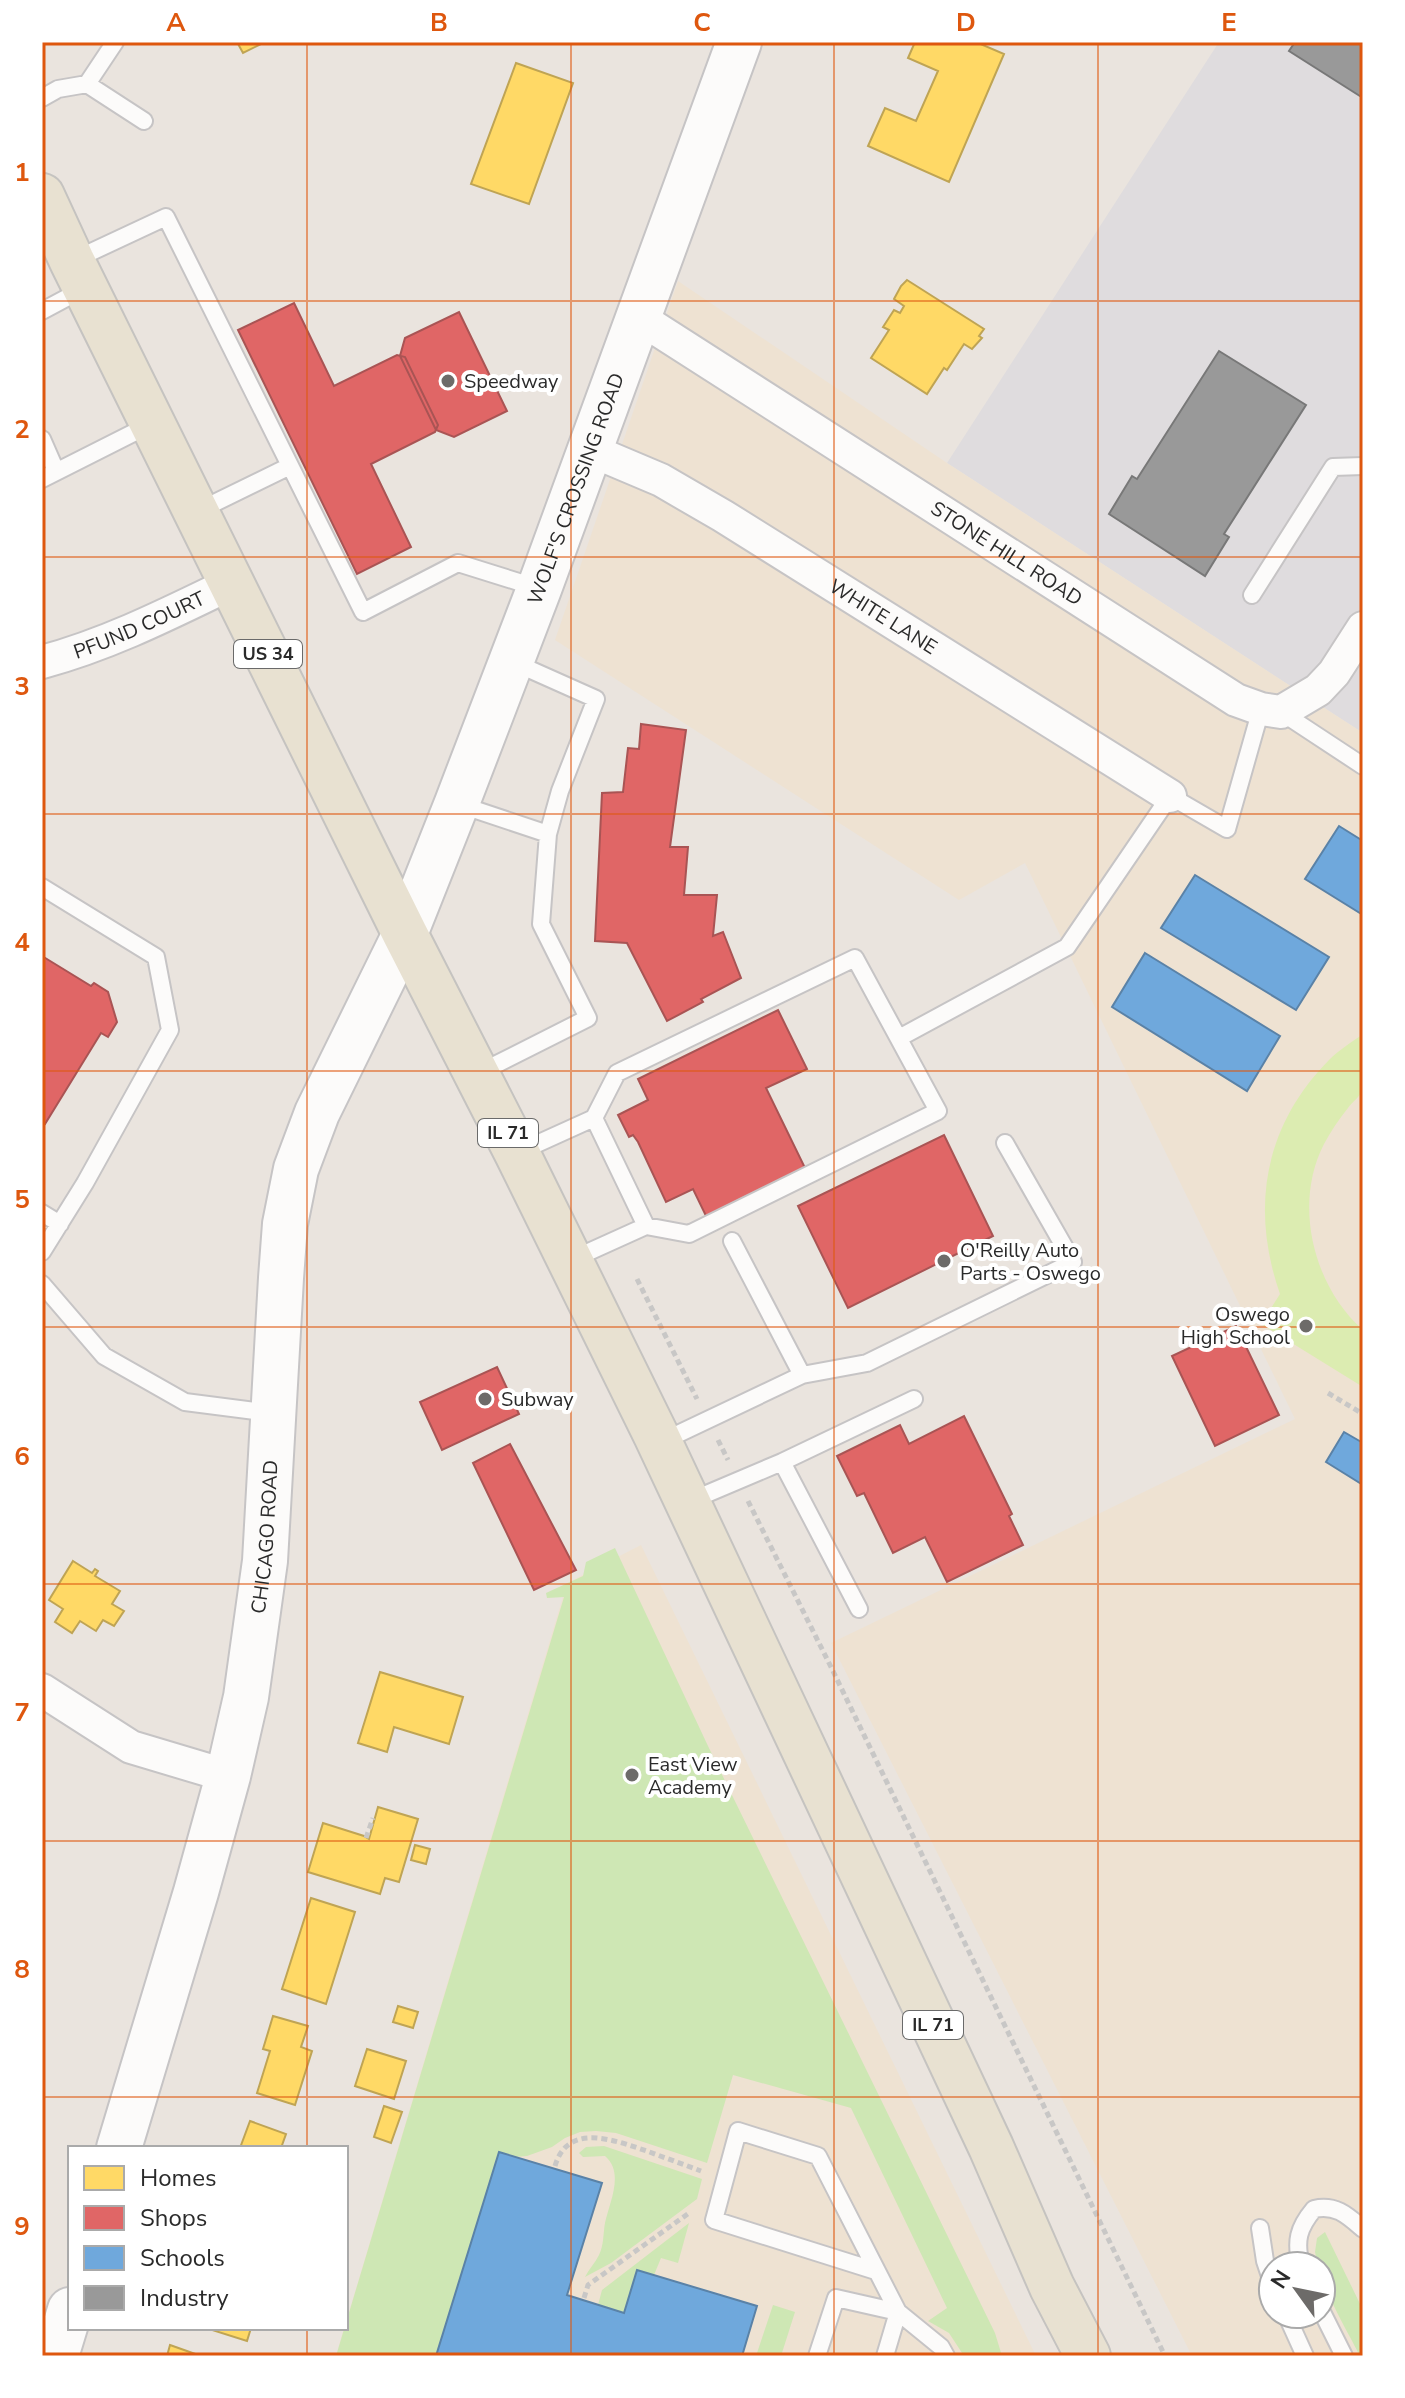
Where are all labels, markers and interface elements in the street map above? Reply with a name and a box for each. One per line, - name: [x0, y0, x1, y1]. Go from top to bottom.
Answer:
- text: A: [166, 5, 186, 40]
- text: B: [430, 5, 448, 40]
- text: C: [693, 5, 711, 40]
- text: D: [956, 5, 976, 40]
- text: E: [1221, 5, 1237, 40]
- text: 1: [14, 155, 30, 190]
- place label: Speedway: [464, 368, 559, 395]
- street label: WOLF'S CROSSING ROAD: [521, 369, 630, 608]
- marker: Speedway: [439, 372, 457, 390]
- text: 2: [14, 412, 30, 447]
- street label: STONE HILL ROAD: [926, 495, 1088, 612]
- street label: WHITE LANE: [824, 572, 943, 660]
- street label: PFUND COURT: [70, 585, 209, 665]
- road number: US 34: [234, 640, 302, 668]
- text: 3: [14, 669, 30, 704]
- text: 4: [14, 925, 30, 960]
- road number: IL 71: [478, 1119, 538, 1147]
- text: 5: [14, 1182, 30, 1217]
- place label: O'Reilly Auto Parts - Oswego: [960, 1237, 1101, 1287]
- marker: O'Reilly Auto Parts - Oswego: [935, 1252, 953, 1270]
- place label: Oswego High School: [1181, 1301, 1290, 1351]
- marker: Oswego High School: [1297, 1317, 1315, 1335]
- place label: Subway: [501, 1386, 574, 1413]
- marker: Subway: [476, 1390, 494, 1408]
- text: 6: [14, 1439, 30, 1474]
- street label: CHICAGO ROAD: [244, 1459, 284, 1615]
- text: 7: [14, 1695, 30, 1730]
- place label: East View Academy: [648, 1751, 738, 1801]
- marker: East View Academy: [623, 1766, 641, 1784]
- text: 8: [14, 1952, 30, 1987]
- road number: IL 71: [903, 2011, 963, 2039]
- legend: [68, 2146, 348, 2330]
- text: Homes: [140, 2162, 216, 2194]
- text: Shops: [140, 2202, 207, 2234]
- text: 9: [14, 2209, 30, 2244]
- text: Schools: [140, 2242, 225, 2274]
- north arrow: [1257, 2250, 1337, 2330]
- text: N: [1264, 2265, 1298, 2295]
- text: Industry: [140, 2282, 229, 2314]

